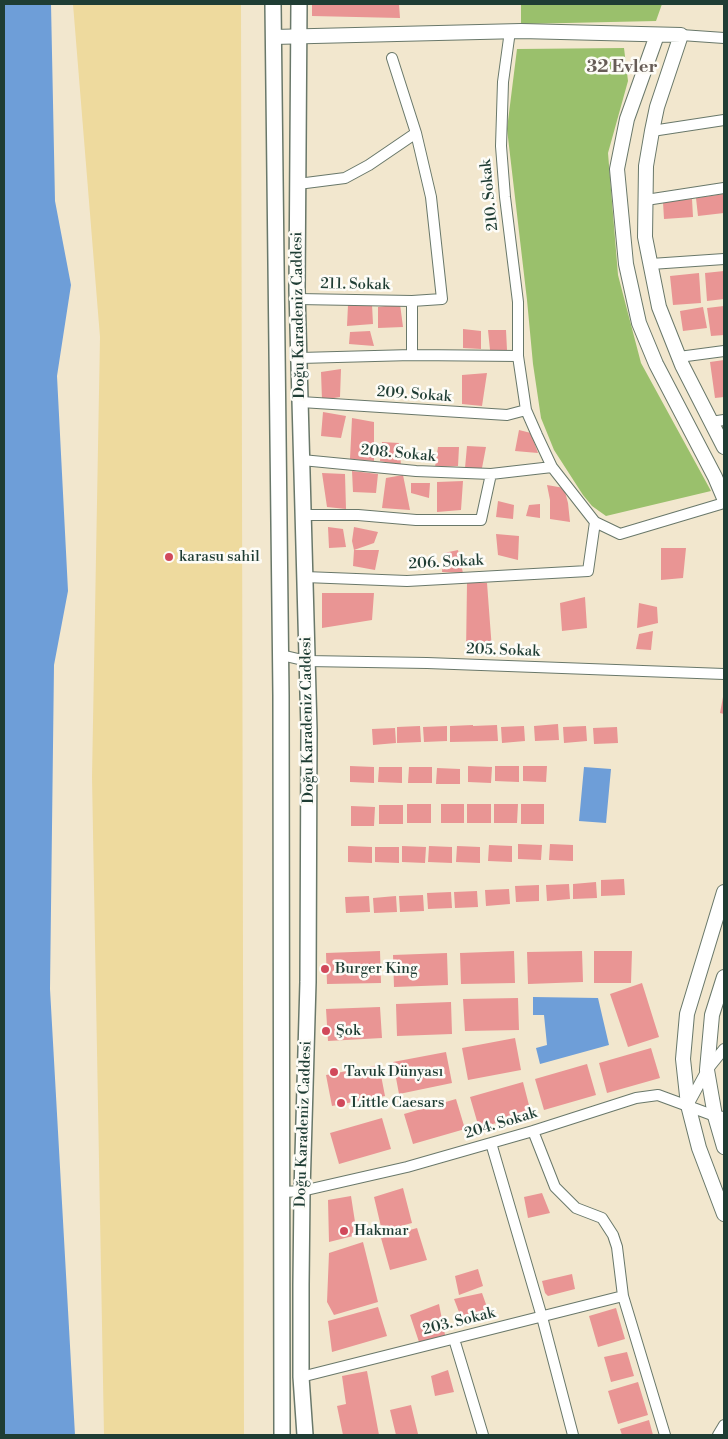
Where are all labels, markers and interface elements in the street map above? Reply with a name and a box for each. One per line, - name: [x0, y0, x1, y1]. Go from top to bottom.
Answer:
- district label: 32 Evler: [586, 57, 658, 79]
- street label: 210. Sokak: [477, 158, 503, 232]
- street label: Doğu Karadeniz Caddesi: [289, 231, 309, 399]
- street label: 211. Sokak: [320, 275, 390, 295]
- street label: 209. Sokak: [376, 383, 452, 407]
- street label: 208. Sokak: [360, 442, 436, 466]
- place label: karasu sahil: [179, 548, 260, 566]
- marker: karasu sahil: [163, 551, 175, 563]
- street label: 206. Sokak: [408, 552, 484, 574]
- street label: Doğu Karadeniz Caddesi: [298, 636, 318, 804]
- street label: 205. Sokak: [466, 641, 540, 661]
- place label: Burger King: [335, 960, 418, 978]
- marker: Burger King: [319, 963, 331, 975]
- place label: Şok: [336, 1022, 361, 1040]
- marker: Şok: [320, 1025, 332, 1037]
- street label: Doğu Karadeniz Caddesi: [292, 1040, 316, 1208]
- place label: Tavuk Dünyası: [344, 1063, 443, 1081]
- marker: Tavuk Dünyası: [328, 1066, 340, 1078]
- place label: Little Caesars: [351, 1094, 444, 1112]
- marker: Little Caesars: [335, 1097, 347, 1109]
- street label: 204. Sokak: [463, 1104, 539, 1144]
- place label: Hakmar: [354, 1222, 409, 1240]
- marker: Hakmar: [338, 1225, 350, 1237]
- street label: 203. Sokak: [421, 1304, 497, 1340]

